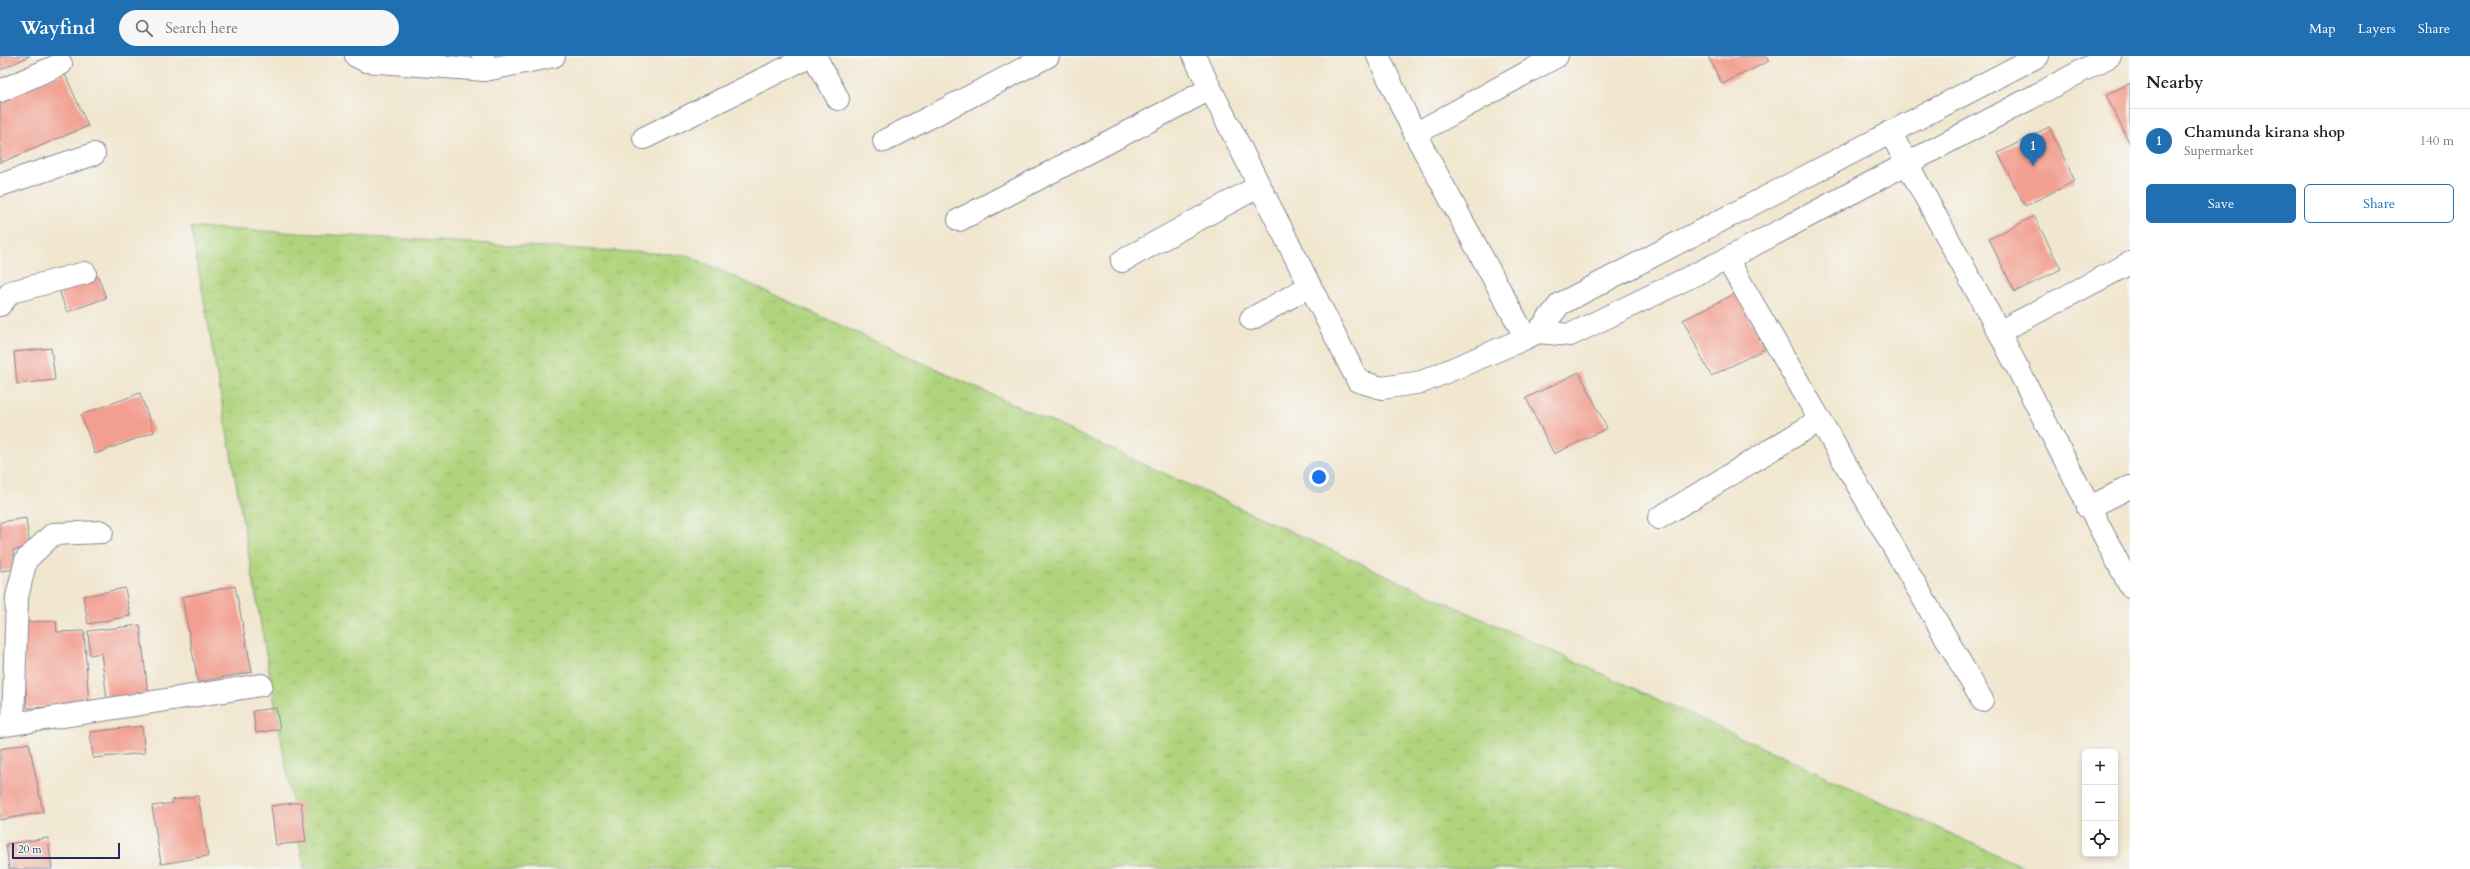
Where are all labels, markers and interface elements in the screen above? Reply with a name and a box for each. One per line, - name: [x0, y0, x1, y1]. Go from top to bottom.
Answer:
- search box: [119, 10, 399, 46]
- text: Wayfind: [20, 15, 95, 41]
- icon: search: [133, 17, 155, 39]
- text: Search here: [165, 18, 238, 38]
- text: Map: [2309, 19, 2336, 38]
- text: Layers: [2358, 19, 2396, 38]
- text: Share: [2418, 19, 2450, 38]
- text: Nearby: [2146, 71, 2203, 94]
- text: Chamunda kirana shop: [2184, 122, 2345, 142]
- text: 1: [2156, 132, 2162, 150]
- text: 140 m: [2420, 132, 2454, 150]
- pin: 1: [2020, 133, 2046, 166]
- text: Supermarket: [2184, 142, 2254, 160]
- button: Save: [2146, 184, 2296, 223]
- button: Share: [2304, 184, 2454, 223]
- your location: [1309, 467, 1329, 487]
- map controls: [2082, 749, 2118, 857]
- button: +: [2082, 749, 2118, 785]
- button: −: [2082, 785, 2118, 821]
- button: locate: [2082, 821, 2118, 857]
- scale bar: [12, 841, 120, 860]
- text: 20 m: [18, 842, 42, 857]

